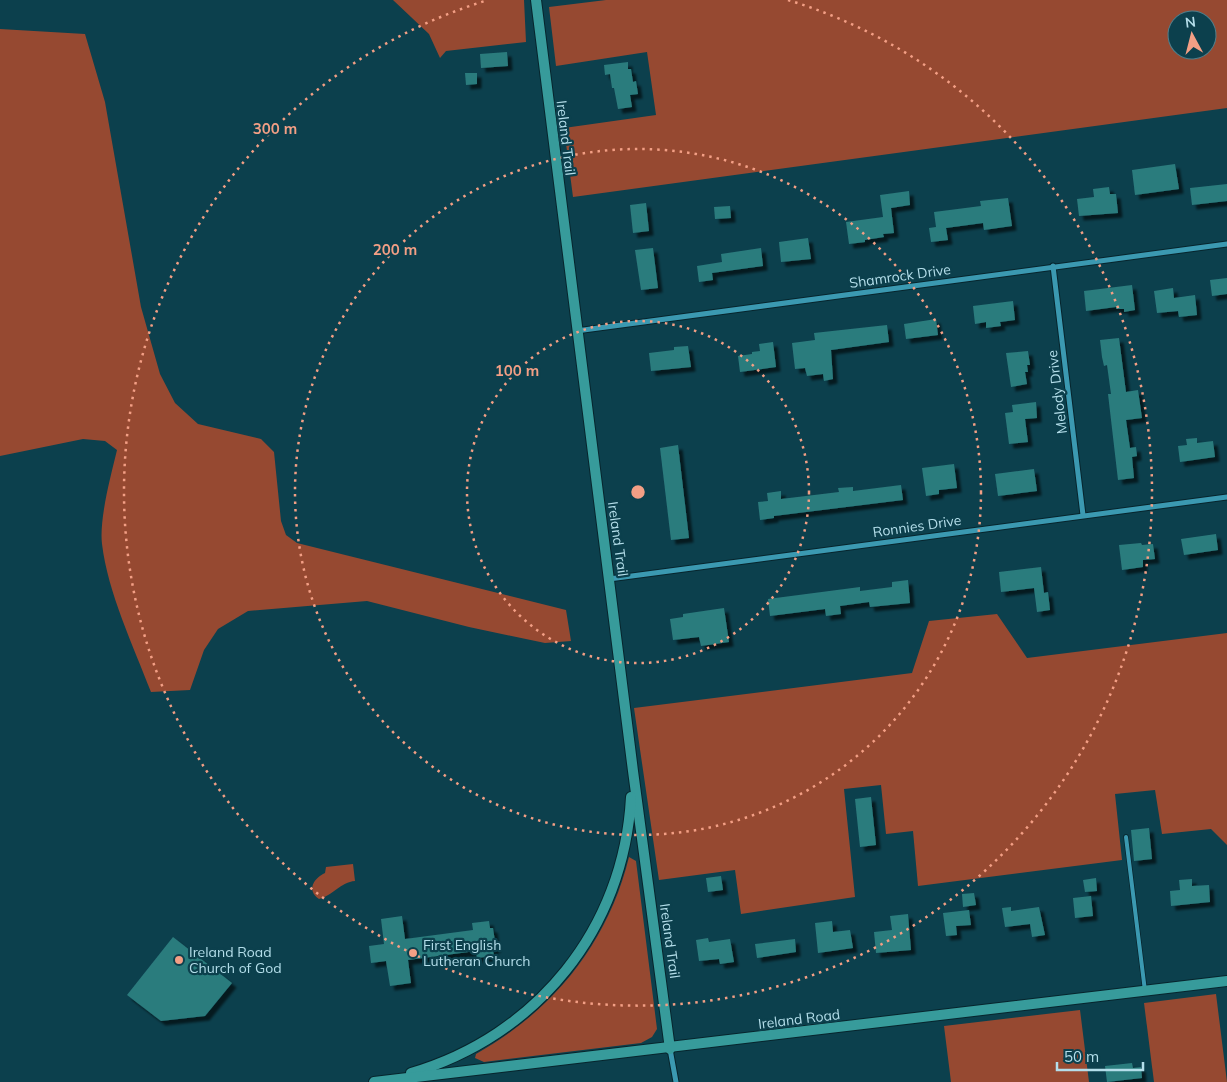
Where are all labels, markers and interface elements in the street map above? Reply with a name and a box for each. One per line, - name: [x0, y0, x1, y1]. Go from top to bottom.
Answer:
- north arrow: [1167, 10, 1217, 60]
- text: N: [1184, 13, 1197, 32]
- street label: Ireland Trail: [552, 99, 580, 177]
- text: 300 m: [253, 119, 297, 138]
- text: 200 m: [373, 240, 417, 259]
- street label: Shamrock Drive: [848, 260, 952, 292]
- street label: Melody Drive: [1043, 349, 1071, 435]
- text: 100 m: [495, 361, 539, 380]
- centre of rings: [629, 483, 647, 501]
- street label: Ireland Trail: [604, 500, 632, 578]
- street label: Ronnies Drive: [872, 511, 962, 541]
- street label: Ireland Trail: [656, 902, 684, 980]
- place label: First English Lutheran Church: [423, 936, 531, 970]
- place label: Ireland Road Church of God: [189, 943, 282, 977]
- marker: First English Lutheran Church: [407, 947, 419, 959]
- marker: Ireland Road Church of God: [173, 954, 185, 966]
- street label: Ireland Road: [757, 1005, 841, 1033]
- scale bar: [1057, 1040, 1143, 1072]
- text: 50 m: [1064, 1047, 1099, 1066]

